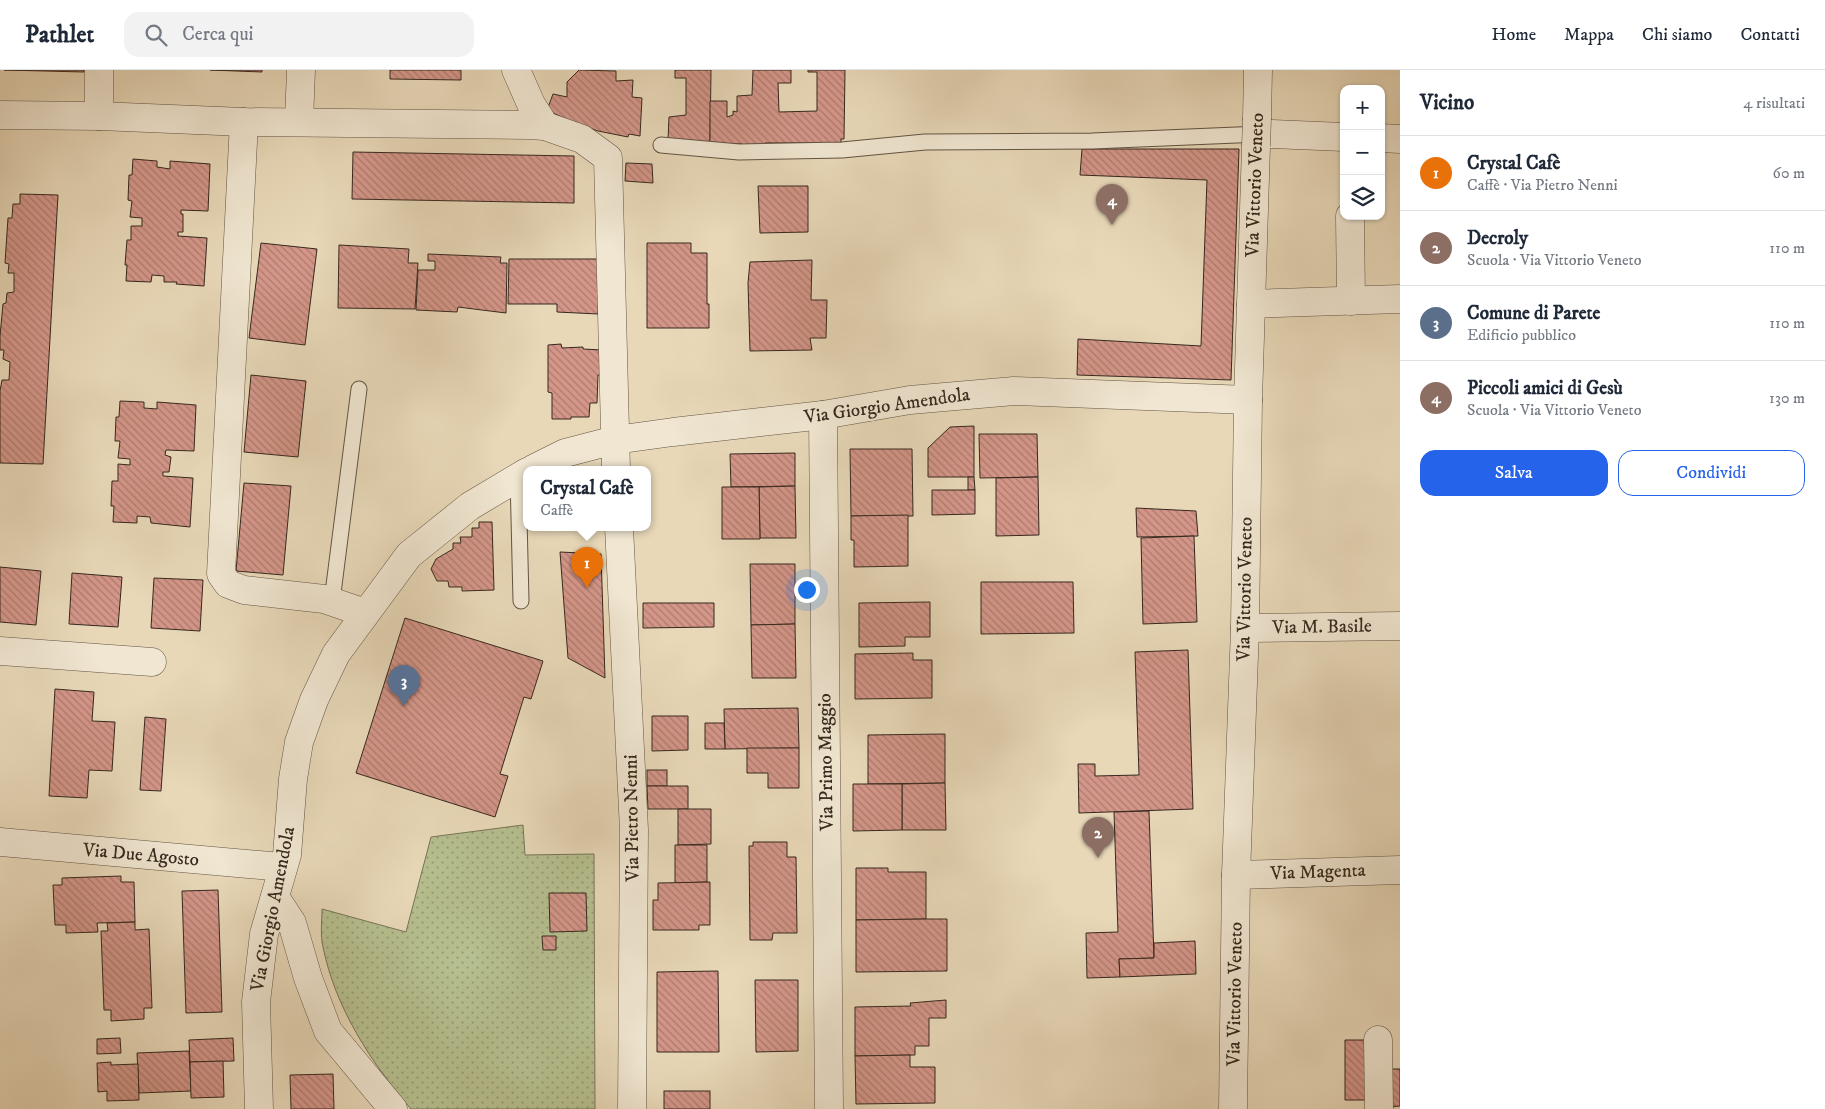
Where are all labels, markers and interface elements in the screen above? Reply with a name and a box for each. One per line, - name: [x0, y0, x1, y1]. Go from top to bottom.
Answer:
- search box: [124, 12, 474, 57]
- text: Pathlet: [25, 20, 94, 50]
- icon: search: [142, 21, 170, 49]
- text: Cerca qui: [182, 23, 253, 46]
- text: Home: [1492, 24, 1536, 46]
- text: Mappa: [1564, 24, 1614, 46]
- text: Chi siamo: [1642, 24, 1712, 46]
- text: Contatti: [1740, 24, 1800, 46]
- map controls: [1340, 85, 1385, 220]
- button: +: [1340, 85, 1385, 130]
- text: Vicino: [1420, 90, 1474, 116]
- text: 4 risultati: [1743, 93, 1805, 113]
- street label: Via Vittorio Veneto: [1241, 113, 1269, 258]
- button: −: [1340, 130, 1385, 175]
- text: Crystal Cafè: [1467, 152, 1560, 175]
- text: 1: [1433, 163, 1439, 183]
- text: 60 m: [1773, 163, 1805, 183]
- button: layers: [1340, 175, 1385, 220]
- text: Caffè · Via Pietro Nenni: [1467, 175, 1618, 195]
- pin: 4: [1096, 184, 1128, 225]
- text: Decroly: [1467, 227, 1528, 250]
- text: 2: [1432, 238, 1440, 258]
- text: 110 m: [1769, 238, 1805, 258]
- text: Scuola · Via Vittorio Veneto: [1467, 250, 1641, 270]
- text: Comune di Parete: [1467, 302, 1600, 325]
- text: 3: [1433, 313, 1439, 333]
- text: 110 m: [1769, 313, 1805, 333]
- text: Edificio pubblico: [1467, 325, 1576, 345]
- text: Piccoli amici di Gesù: [1467, 377, 1623, 400]
- street label: Via Giorgio Amendola: [802, 383, 971, 429]
- text: 4: [1431, 388, 1441, 408]
- text: 130 m: [1769, 388, 1805, 408]
- text: Scuola · Via Vittorio Veneto: [1467, 400, 1641, 420]
- button: Salva: [1420, 450, 1608, 496]
- button: Condividi: [1618, 450, 1805, 496]
- popup: [523, 466, 651, 531]
- text: Crystal Cafè: [540, 477, 634, 500]
- text: Caffè: [540, 500, 573, 520]
- street label: Via Vittorio Veneto: [1232, 517, 1258, 662]
- pin: 1: [571, 547, 603, 588]
- your location: [794, 577, 820, 603]
- street label: Via M. Basile: [1271, 615, 1372, 639]
- pin: 3: [388, 665, 420, 706]
- street label: Via Primo Maggio: [813, 693, 839, 832]
- street label: Via Pietro Nenni: [619, 754, 645, 883]
- pin: 2: [1082, 817, 1114, 858]
- street label: Via Giorgio Amendola: [246, 825, 300, 994]
- street label: Via Due Agosto: [81, 838, 200, 872]
- street label: Via Magenta: [1269, 859, 1366, 885]
- street label: Via Vittorio Veneto: [1222, 922, 1248, 1067]

